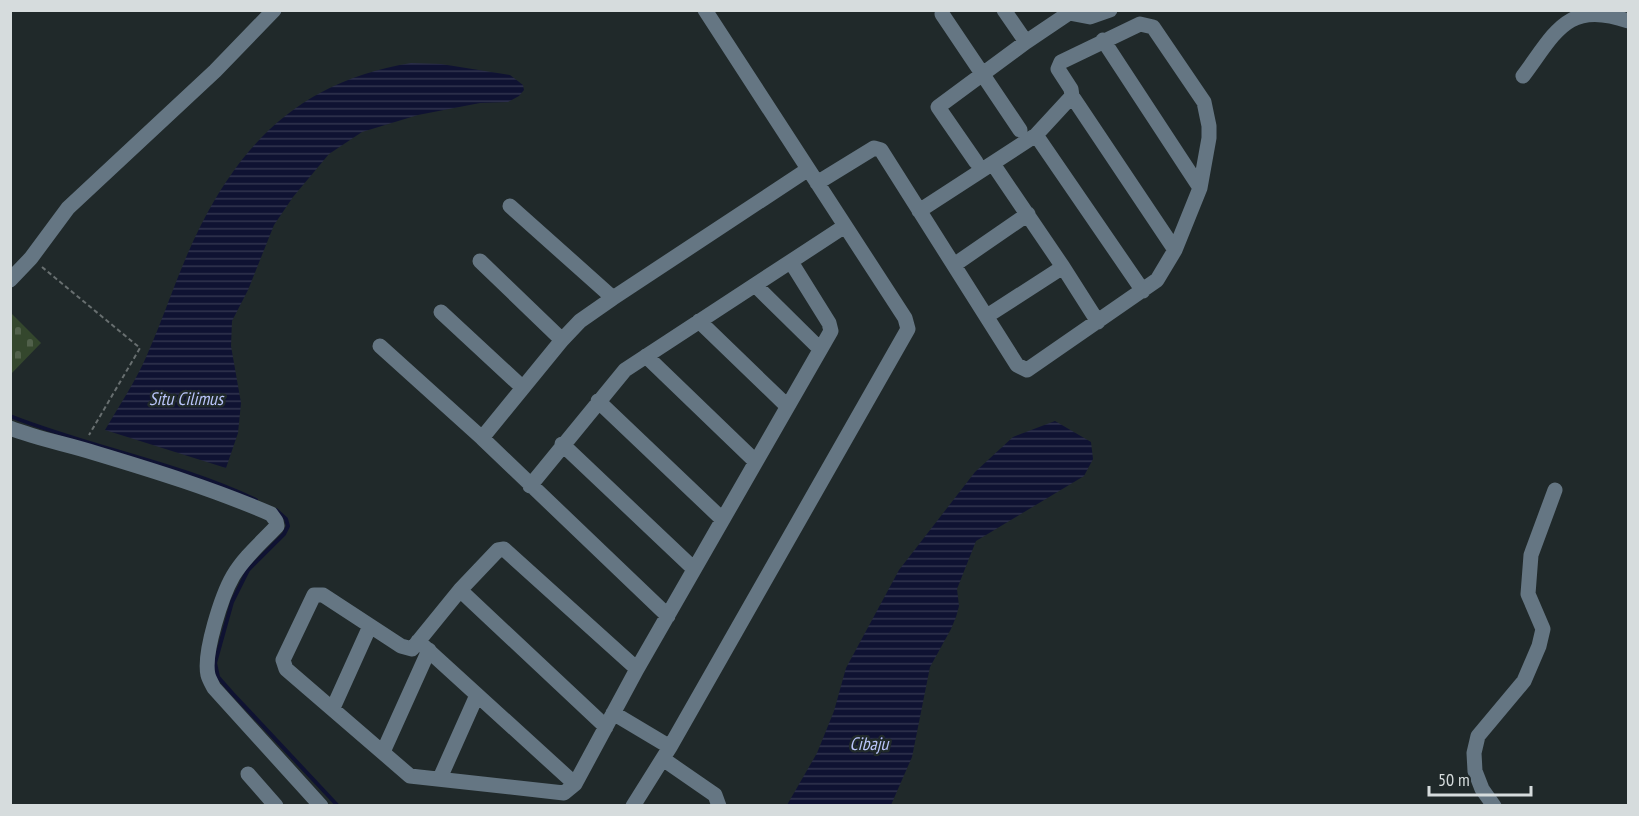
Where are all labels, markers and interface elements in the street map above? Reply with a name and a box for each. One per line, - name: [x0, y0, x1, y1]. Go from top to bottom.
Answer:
- water label: Situ Cilimus: [149, 387, 225, 410]
- water label: Cibaju: [850, 732, 890, 755]
- scale bar: [1429, 759, 1531, 797]
- text: 50 m: [1438, 768, 1470, 791]

